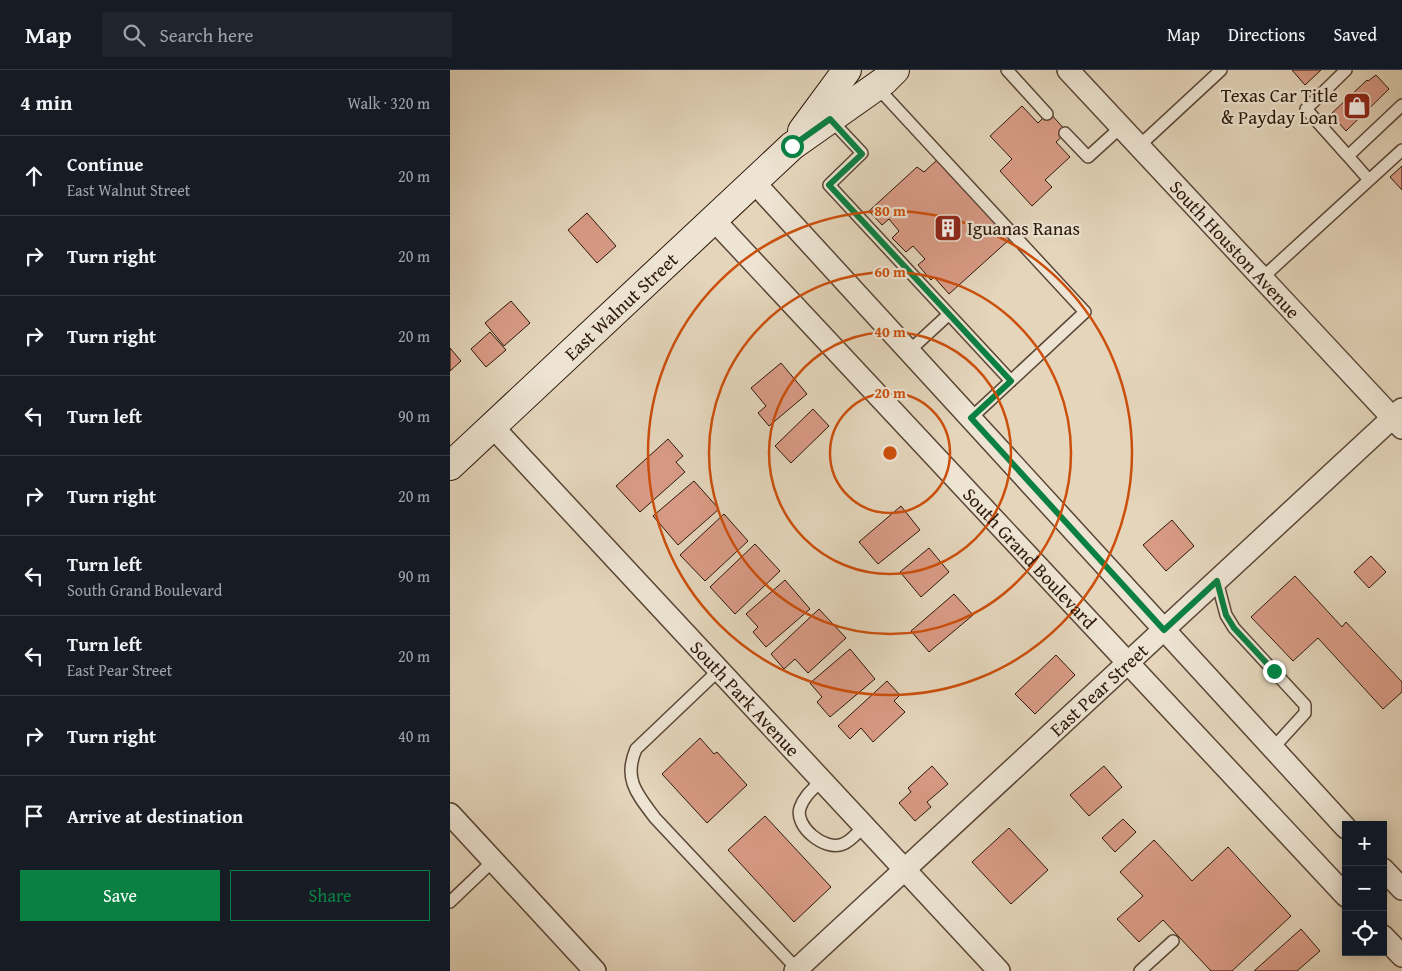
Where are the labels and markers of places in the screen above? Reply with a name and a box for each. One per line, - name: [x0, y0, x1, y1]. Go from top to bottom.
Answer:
- place label: Texas Car Title & Payday Loan: [1221, 81, 1338, 131]
- shop icon: Texas Car Title & Payday Loan: [1342, 91, 1372, 121]
- building icon: Iguanas Ranas: [933, 213, 963, 243]
- place label: Iguanas Ranas: [967, 214, 1080, 242]
- centre of rings: [881, 444, 899, 462]

